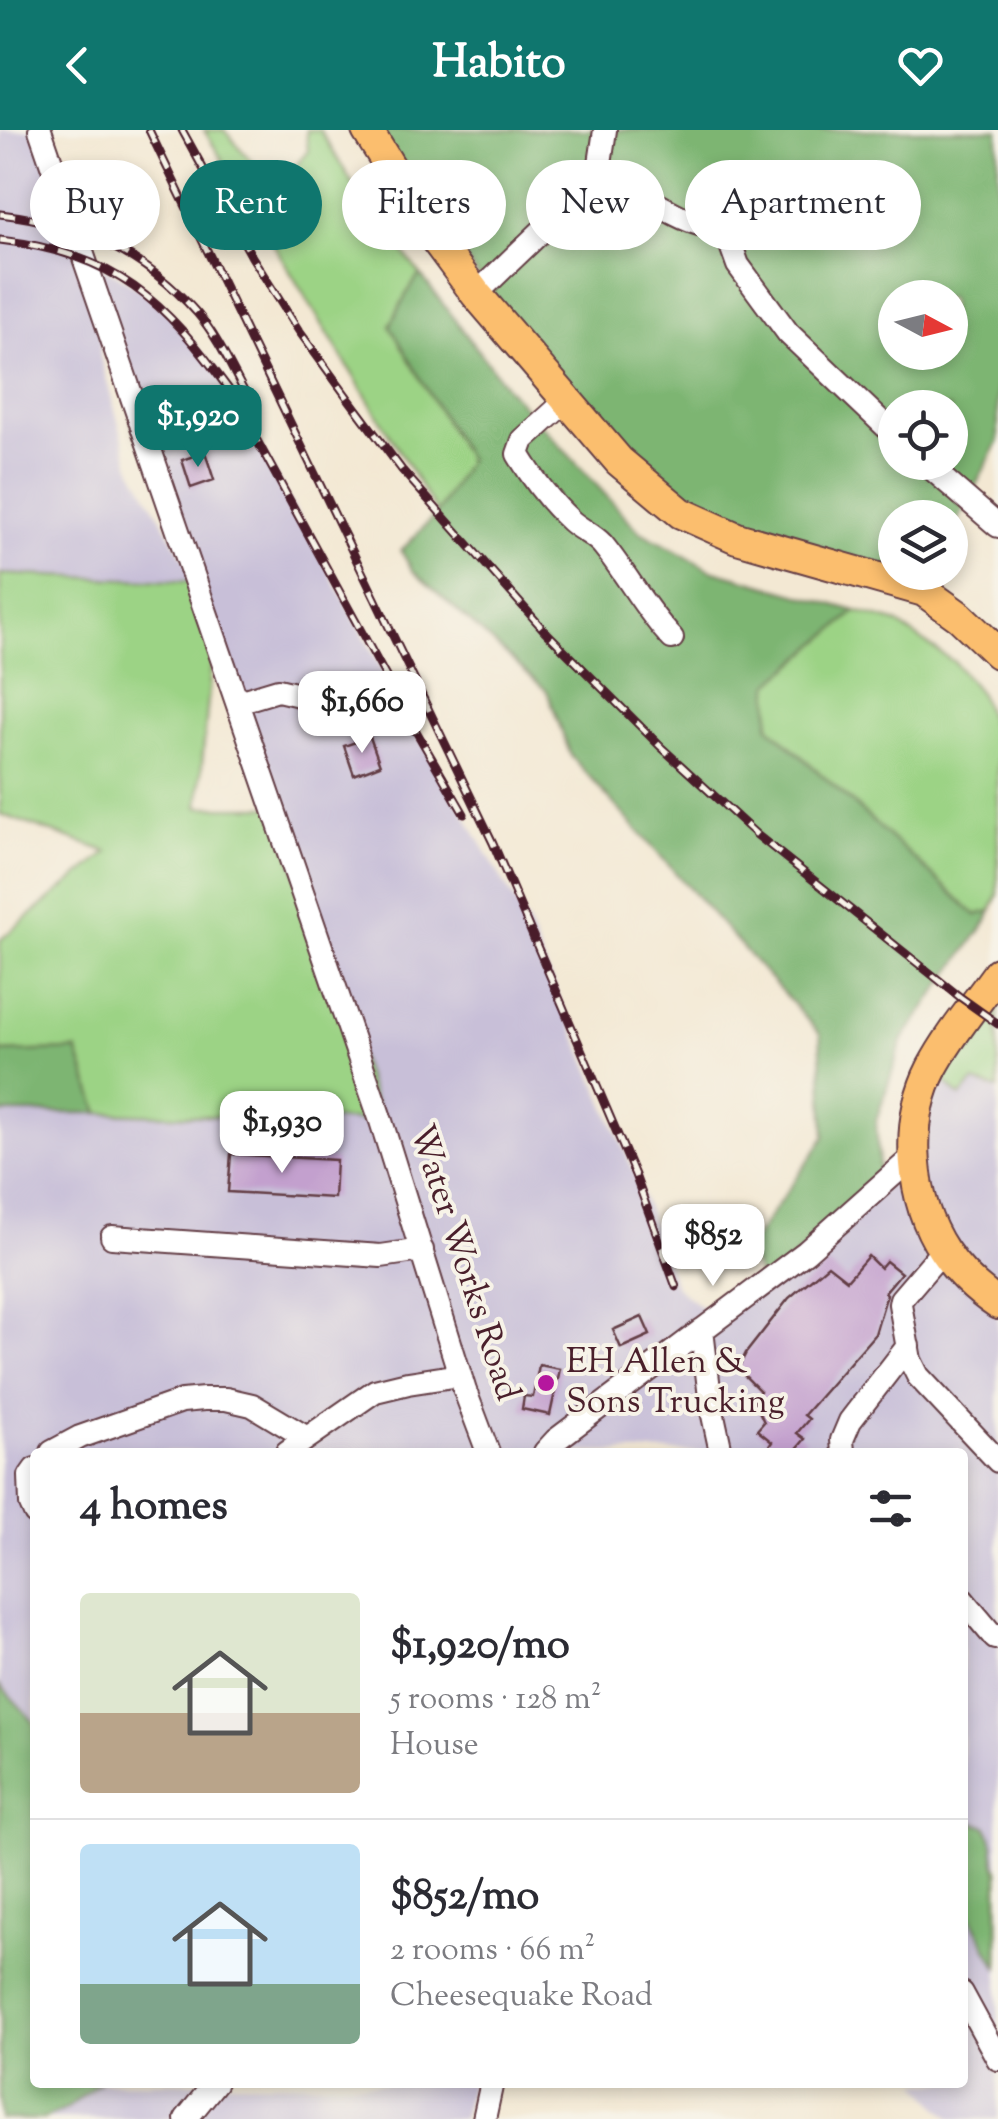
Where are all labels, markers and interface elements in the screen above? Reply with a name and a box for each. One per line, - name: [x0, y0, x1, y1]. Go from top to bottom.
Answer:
- text: Habito: [432, 33, 566, 98]
- icon: back: [50, 38, 105, 93]
- icon: heart: [893, 38, 948, 93]
- chip: Buy: [30, 160, 160, 250]
- chip: Rent: [180, 160, 322, 250]
- chip: Filters: [342, 160, 506, 250]
- chip: New: [526, 160, 665, 250]
- chip: Apartment: [685, 160, 921, 250]
- north arrow: [878, 280, 968, 370]
- map controls: [878, 280, 968, 590]
- pin: $1,920: [117, 385, 279, 470]
- button: locate: [878, 390, 968, 480]
- text: $1,920: [157, 394, 239, 440]
- button: layers: [878, 500, 968, 590]
- pin: $1,660: [281, 671, 443, 756]
- text: $1,660: [320, 680, 404, 726]
- pin: $1,930: [201, 1091, 363, 1176]
- text: $1,930: [242, 1100, 322, 1146]
- street label: Water Works Road: [394, 1118, 532, 1408]
- pin: $852: [654, 1204, 772, 1289]
- text: $852: [684, 1213, 742, 1259]
- place label: EH Allen & Sons Trucking: [566, 1338, 785, 1429]
- marker: EH Allen & Sons Trucking: [535, 1372, 557, 1394]
- text: 4 homes: [80, 1478, 228, 1538]
- icon: filters: [863, 1481, 918, 1536]
- text: $1,920/mo: [390, 1617, 570, 1677]
- icon: home: [160, 1633, 280, 1753]
- text: 5 rooms · 128 m²: [390, 1677, 601, 1723]
- text: House: [390, 1723, 479, 1769]
- text: $852/mo: [390, 1868, 539, 1928]
- icon: home: [160, 1884, 280, 2004]
- text: 2 rooms · 66 m²: [390, 1928, 595, 1974]
- text: Cheesequake Road: [390, 1974, 653, 2020]

